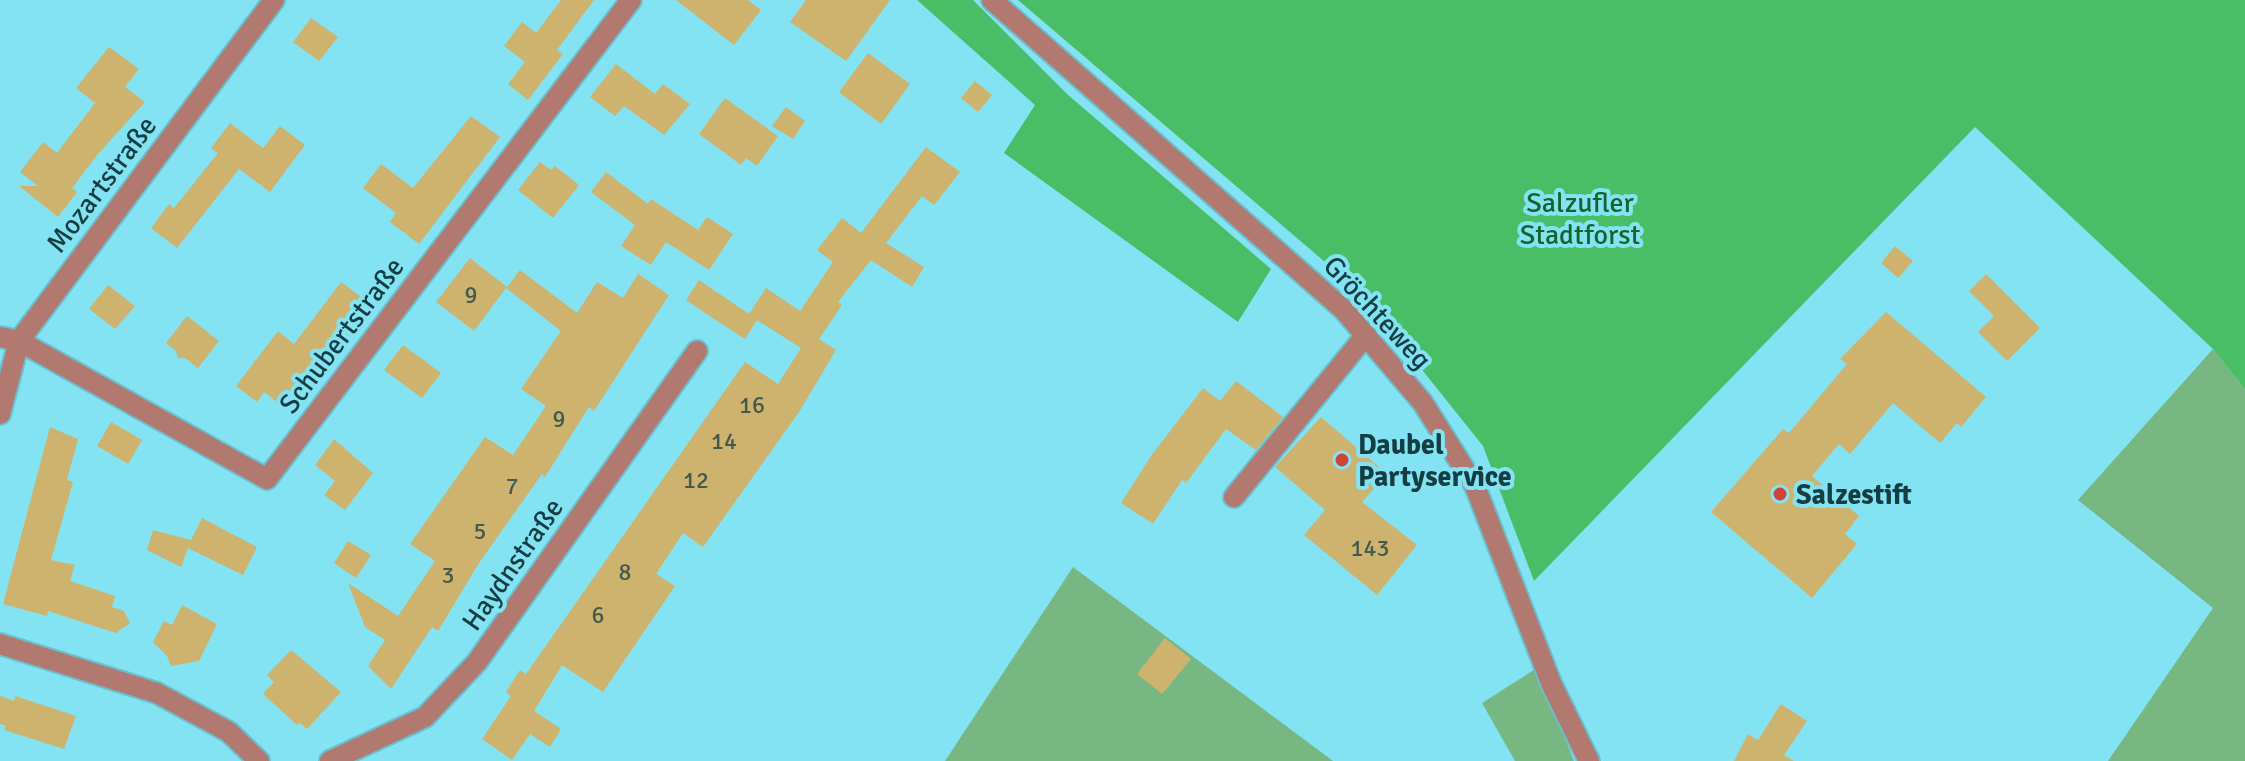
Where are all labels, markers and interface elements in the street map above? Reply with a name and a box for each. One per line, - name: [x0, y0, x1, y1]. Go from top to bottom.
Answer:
- street label: Mozartstraße: [39, 110, 164, 260]
- park label: Salzufler Stadtforst: [1520, 186, 1641, 252]
- street label: Gröchteweg: [1316, 249, 1438, 376]
- street label: Schubertstraße: [272, 251, 412, 420]
- house number: 9: [465, 280, 477, 310]
- house number: 16: [739, 390, 765, 420]
- house number: 9: [553, 404, 565, 434]
- house number: 14: [711, 426, 737, 456]
- place label: Daubel Partyservice: [1358, 428, 1512, 494]
- marker: Daubel Partyservice: [1333, 451, 1351, 469]
- house number: 12: [683, 465, 709, 495]
- house number: 7: [506, 471, 518, 501]
- place label: Salzestift: [1796, 478, 1912, 512]
- marker: Salzestift: [1771, 485, 1789, 503]
- street label: Haydnstraße: [455, 492, 571, 637]
- house number: 5: [474, 516, 486, 546]
- house number: 143: [1351, 533, 1389, 563]
- house number: 8: [619, 557, 631, 587]
- house number: 3: [442, 560, 454, 590]
- house number: 6: [592, 600, 604, 630]

